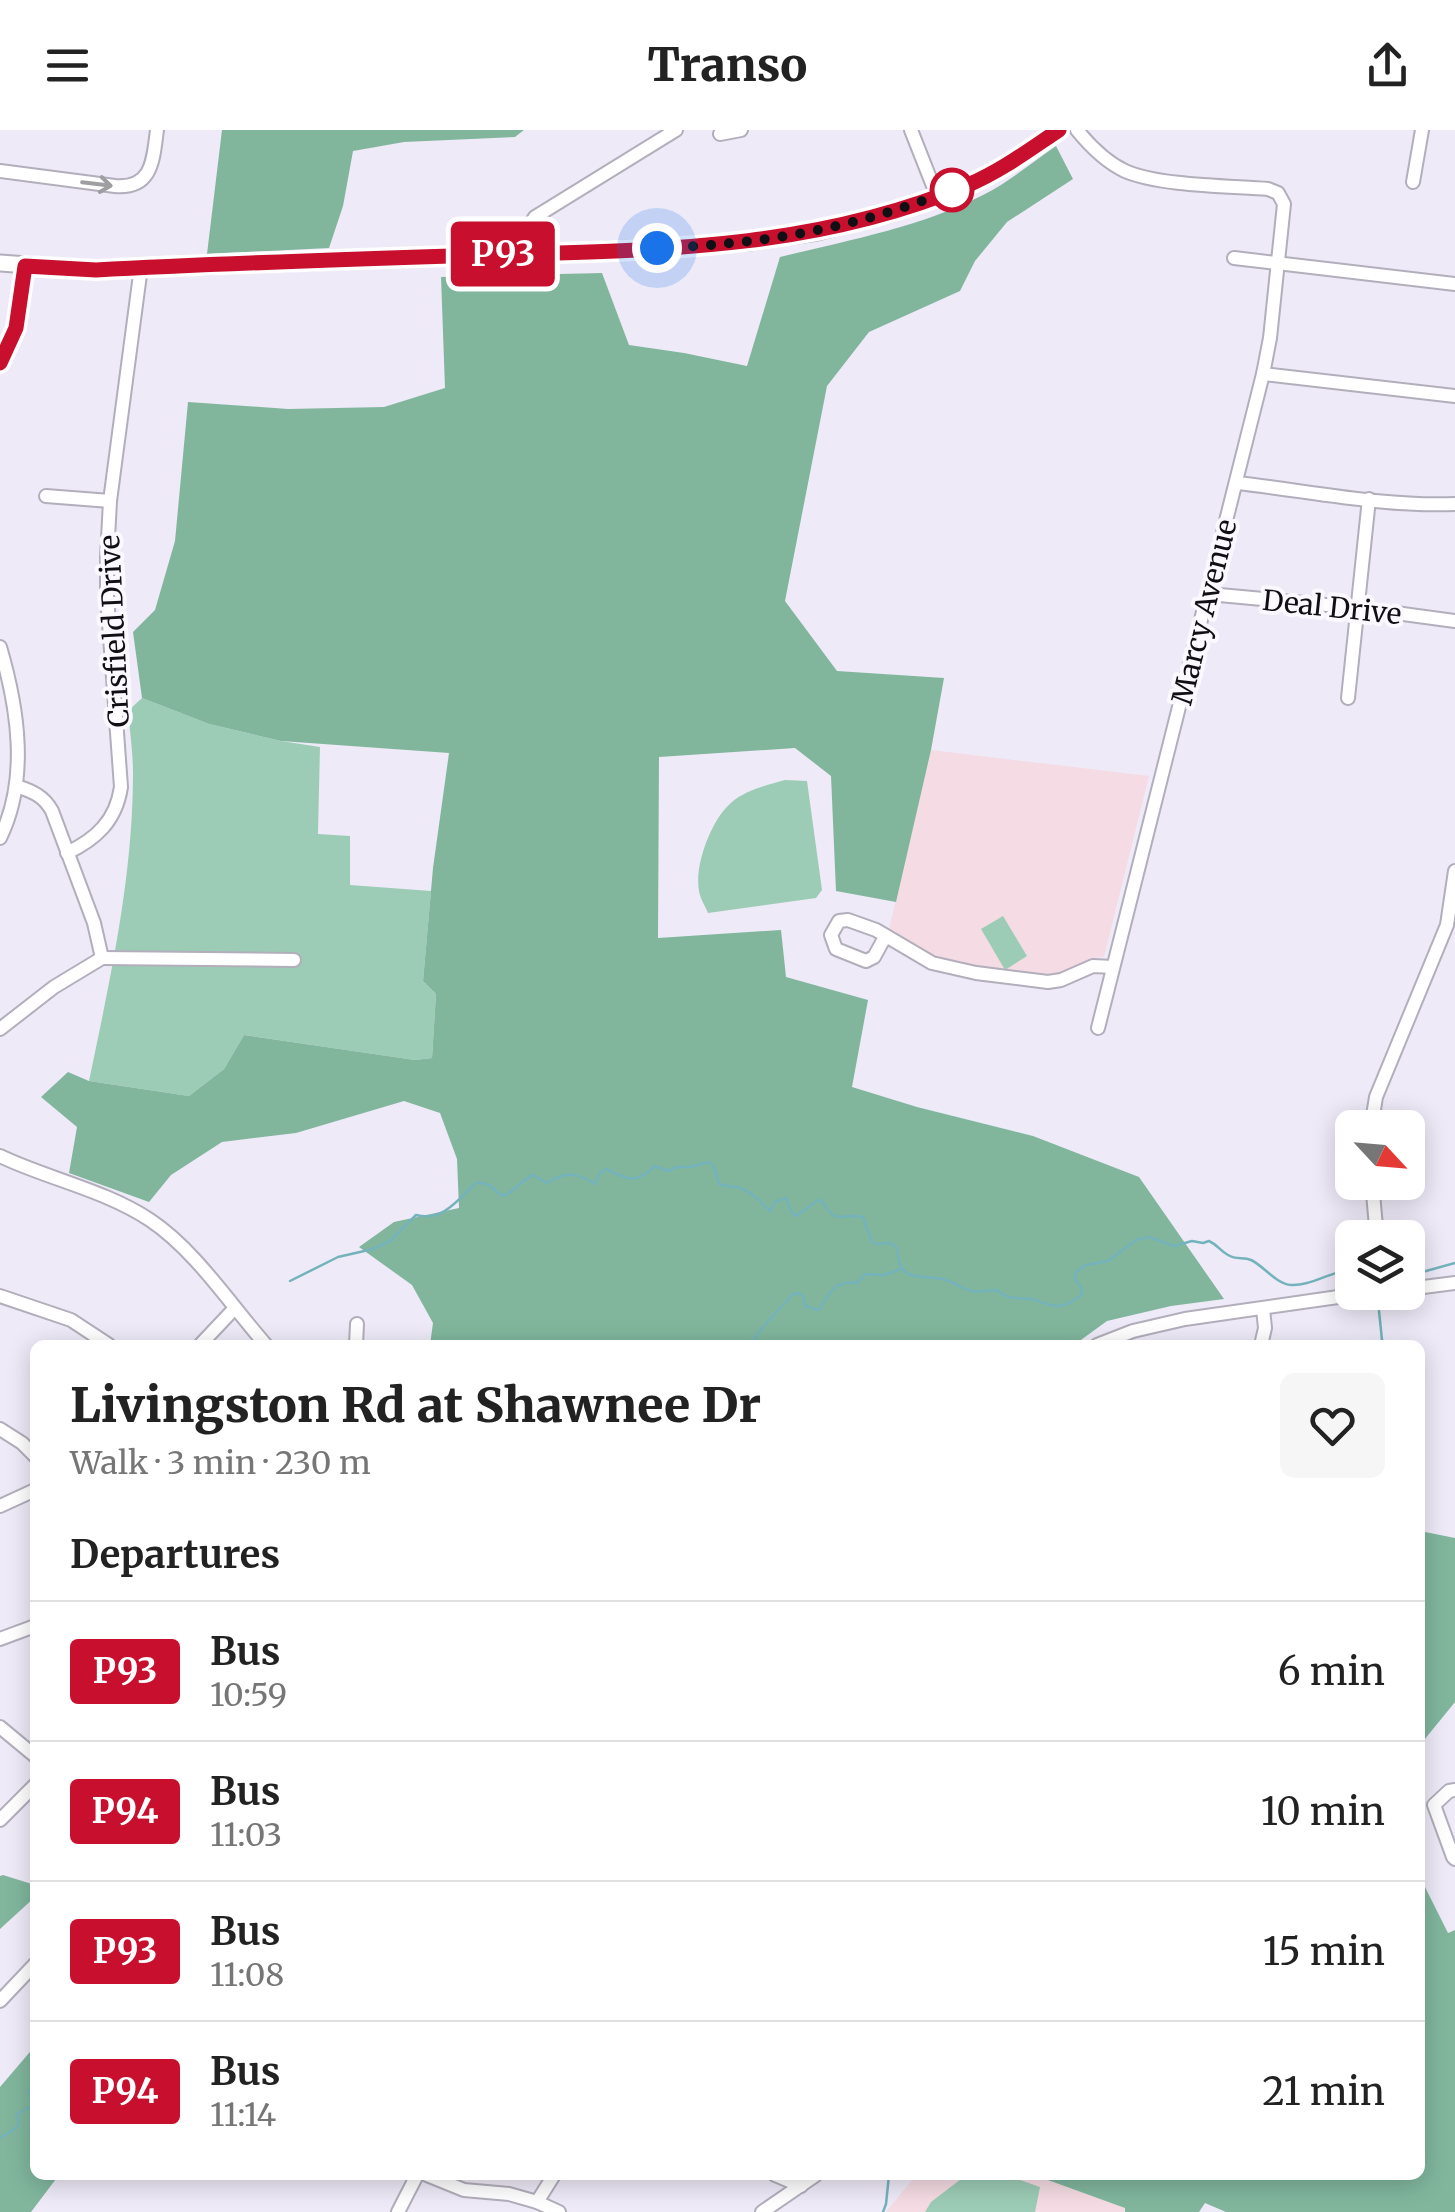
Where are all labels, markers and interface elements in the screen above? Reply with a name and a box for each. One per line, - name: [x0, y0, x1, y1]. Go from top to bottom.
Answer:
- text: Transo: [648, 37, 807, 93]
- icon: menu: [40, 38, 95, 93]
- icon: share: [1360, 38, 1415, 93]
- unlabelled marker: [931, 169, 973, 211]
- one-way arrow: [80, 175, 112, 193]
- line badge: P93: [446, 222, 560, 286]
- your location: [632, 223, 682, 273]
- text: P93: [471, 232, 535, 276]
- street label: Marcy Avenue: [1164, 515, 1244, 709]
- street label: Crisfield Drive: [91, 534, 137, 728]
- street label: Deal Drive: [1261, 582, 1403, 632]
- north arrow: [1335, 1110, 1425, 1200]
- map controls: [1335, 1110, 1425, 1310]
- button: layers: [1335, 1220, 1425, 1310]
- button: heart: [1280, 1373, 1385, 1478]
- text: Livingston Rd at Shawnee Dr: [70, 1375, 761, 1435]
- text: Walk · 3 min · 230 m: [70, 1443, 371, 1483]
- text: Departures: [70, 1531, 280, 1578]
- text: Bus: [210, 1628, 280, 1675]
- text: 6 min: [1278, 1648, 1385, 1695]
- text: P93: [93, 1649, 157, 1693]
- text: 10:59: [210, 1675, 287, 1715]
- text: Bus: [210, 1768, 280, 1815]
- text: 10 min: [1261, 1788, 1385, 1835]
- text: P94: [91, 1789, 159, 1833]
- text: 11:03: [210, 1815, 282, 1855]
- text: Bus: [210, 1908, 280, 1955]
- text: 15 min: [1263, 1928, 1385, 1975]
- text: P93: [93, 1929, 157, 1973]
- text: 11:08: [210, 1955, 284, 1995]
- text: Bus: [210, 2048, 280, 2095]
- text: 21 min: [1262, 2068, 1385, 2115]
- text: P94: [91, 2069, 159, 2113]
- text: 11:14: [210, 2095, 276, 2135]

